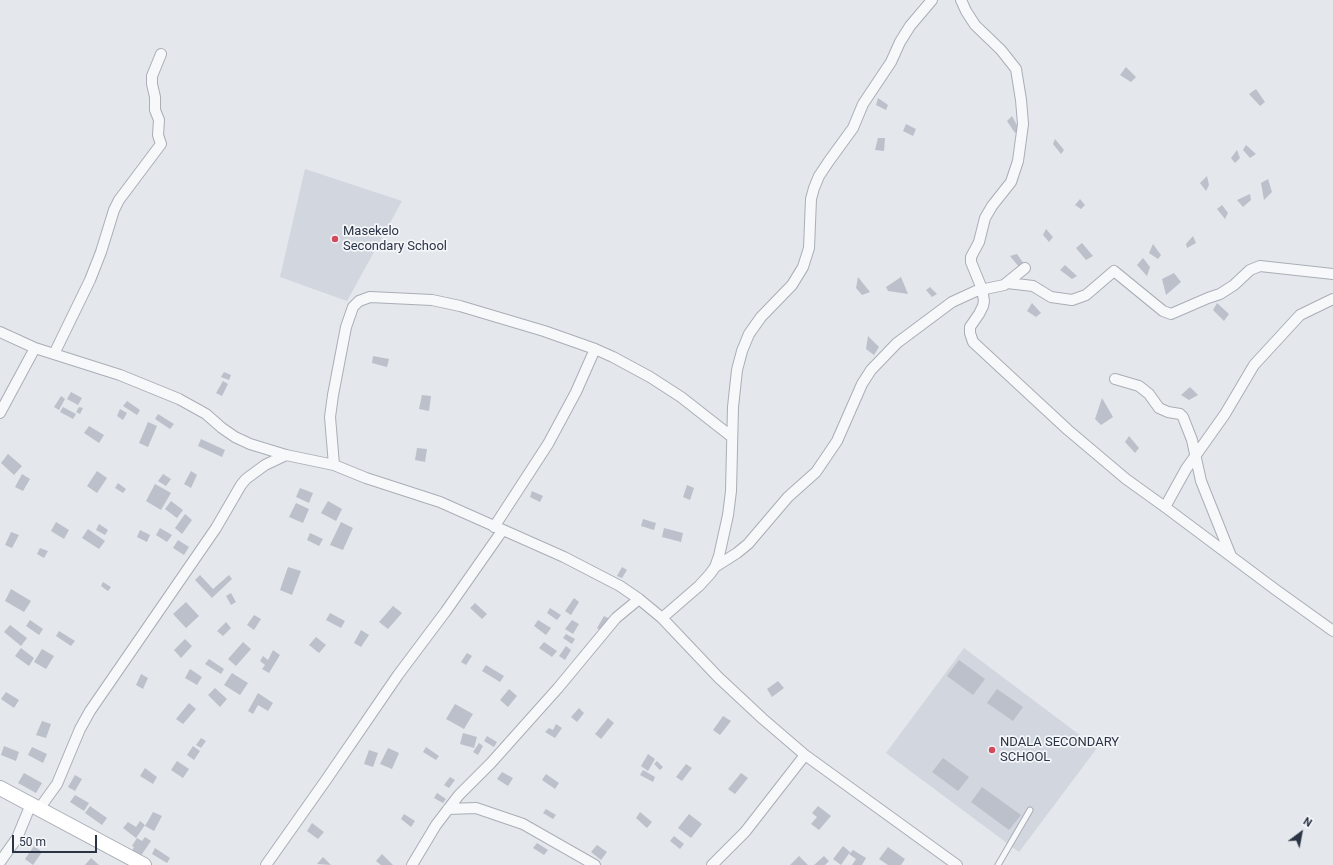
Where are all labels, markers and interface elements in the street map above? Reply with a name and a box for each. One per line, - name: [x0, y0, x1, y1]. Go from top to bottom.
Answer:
- place label: Masekelo Secondary School: [343, 224, 447, 255]
- marker: Masekelo Secondary School: [330, 234, 340, 244]
- place label: NDALA SECONDARY SCHOOL: [1000, 735, 1119, 766]
- marker: NDALA SECONDARY SCHOOL: [987, 745, 997, 755]
- north arrow: [1281, 813, 1321, 853]
- text: N: [1301, 815, 1314, 830]
- scale bar: [14, 827, 99, 853]
- text: 50 m: [19, 835, 46, 849]

